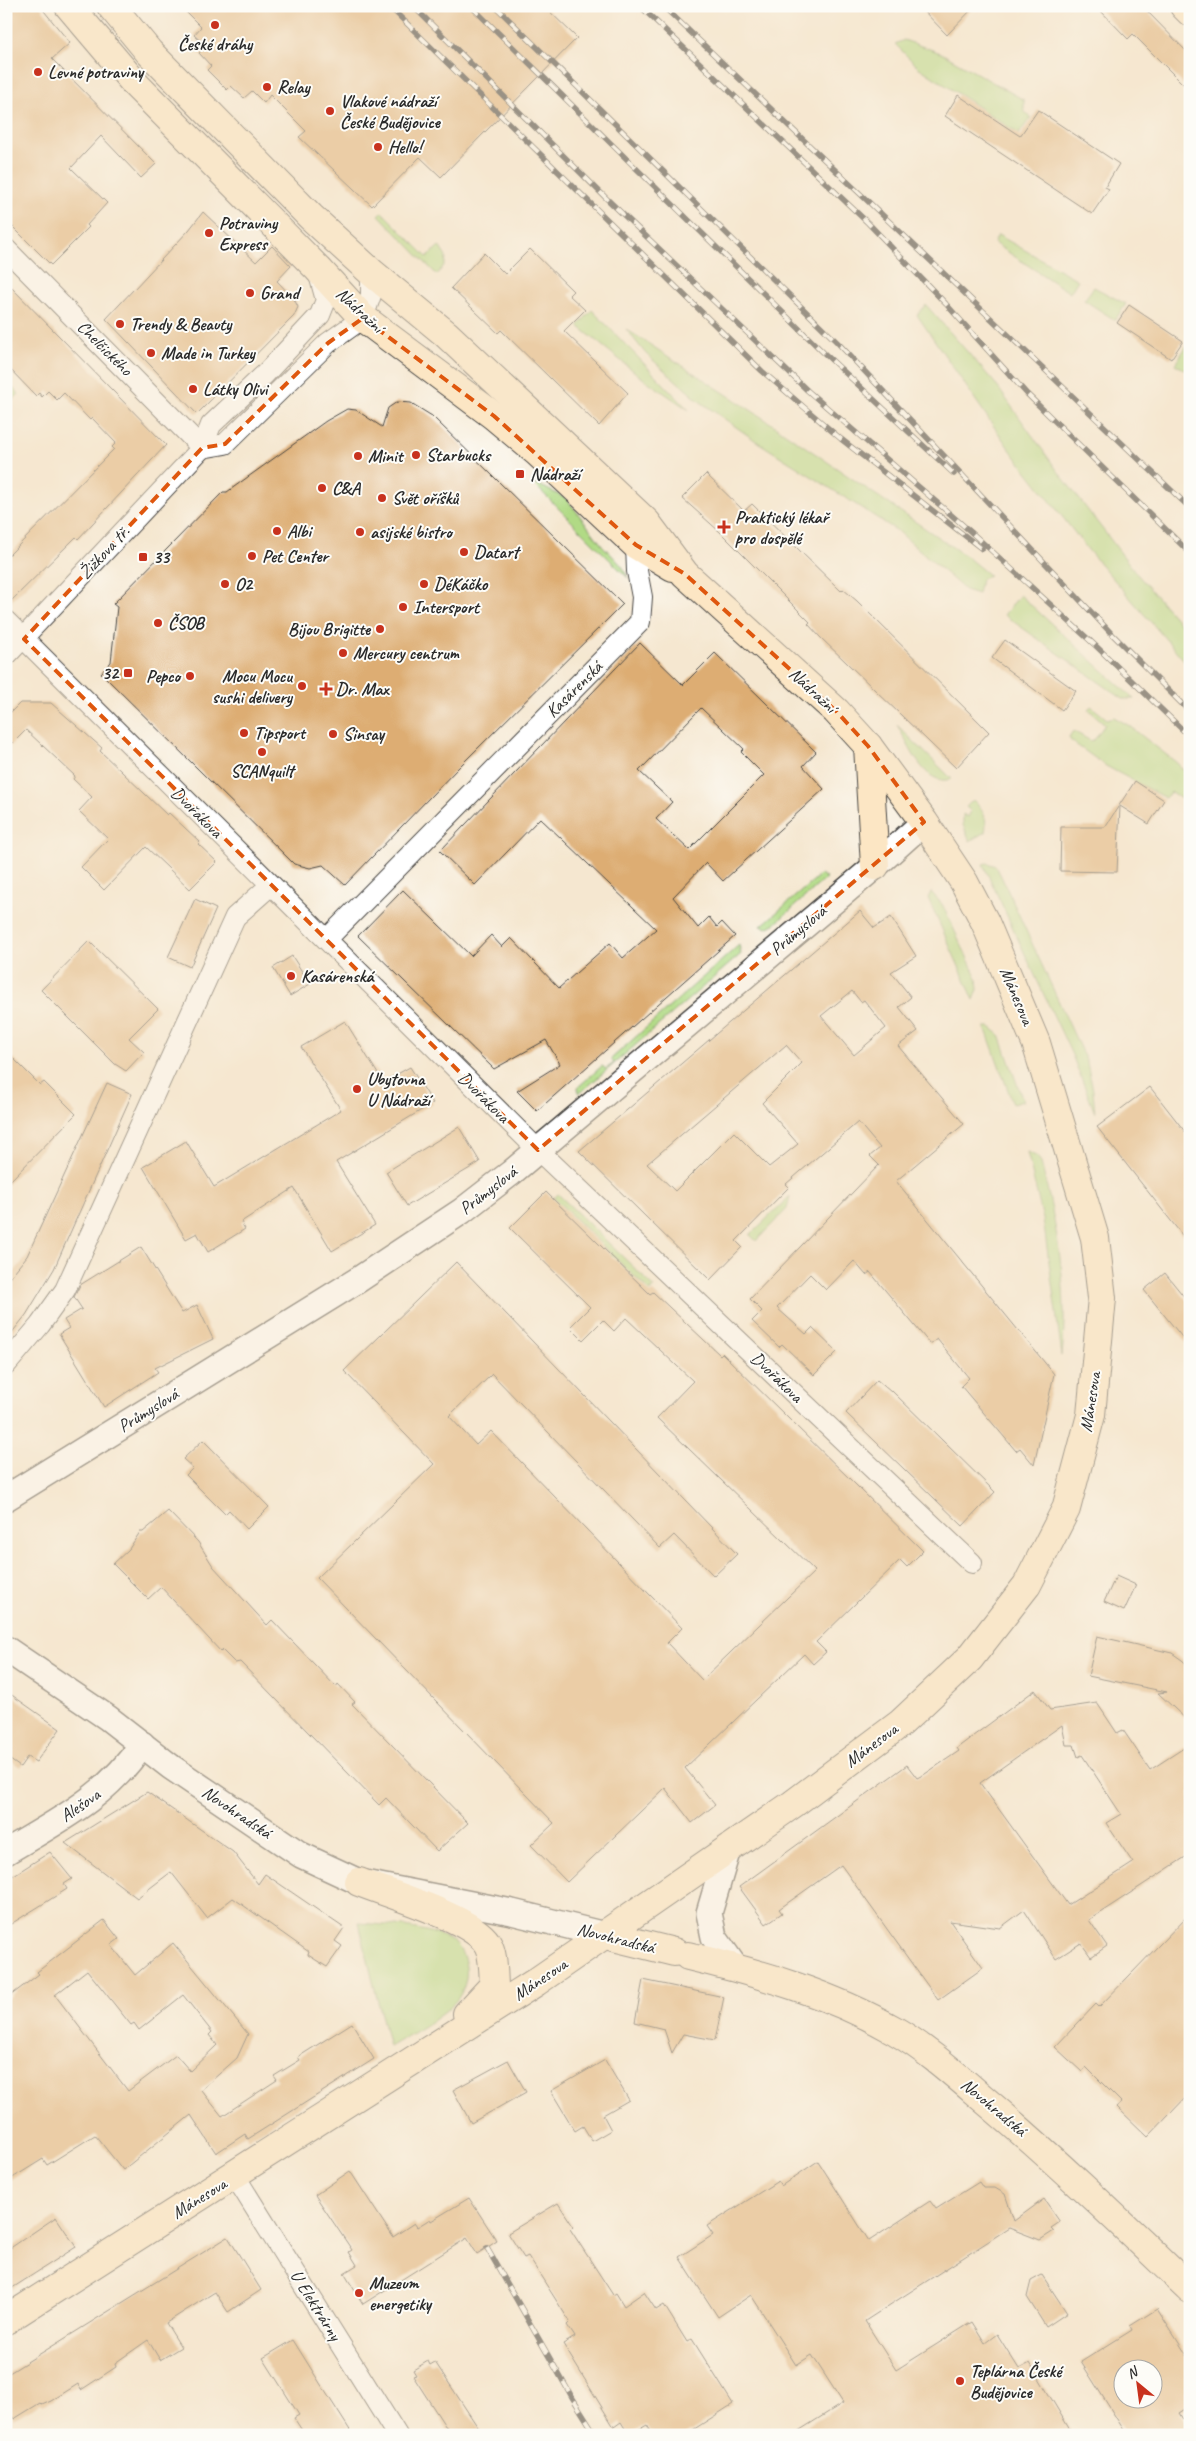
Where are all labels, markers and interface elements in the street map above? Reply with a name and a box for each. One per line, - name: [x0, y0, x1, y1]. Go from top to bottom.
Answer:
- marker: České dráhy: [209, 19, 221, 31]
- place label: České dráhy: [178, 33, 254, 55]
- place label: Levné potraviny: [48, 61, 145, 83]
- marker: Levné potraviny: [32, 66, 44, 78]
- place label: Relay: [277, 76, 311, 98]
- marker: Relay: [261, 81, 273, 93]
- place label: Vlakové nádraží České Budějovice: [340, 90, 442, 133]
- marker: Vlakové nádraží České Budějovice: [324, 105, 336, 117]
- place label: Hello!: [388, 136, 425, 158]
- marker: Hello!: [372, 141, 384, 153]
- place label: Potraviny Express: [219, 212, 279, 255]
- marker: Potraviny Express: [203, 227, 215, 239]
- place label: Grand: [260, 282, 302, 304]
- street label: Nádražní: [332, 282, 391, 340]
- marker: Grand: [244, 287, 256, 299]
- place label: Trendy & Beauty: [130, 313, 233, 335]
- street label: Chelčického: [73, 316, 138, 381]
- marker: Trendy & Beauty: [114, 318, 126, 330]
- place label: Made in Turkey: [161, 342, 256, 364]
- marker: Made in Turkey: [145, 347, 157, 359]
- place label: Látky Olivi: [203, 378, 270, 400]
- marker: Látky Olivi: [187, 383, 199, 395]
- place label: Starbucks: [426, 444, 492, 466]
- place label: Minit: [368, 445, 405, 467]
- marker: Starbucks: [410, 449, 422, 461]
- marker: Minit: [352, 450, 364, 462]
- place label: Nádraží: [530, 463, 583, 485]
- marker: Nádraží: [514, 468, 526, 480]
- place label: C&A: [332, 477, 362, 499]
- marker: C&A: [316, 482, 328, 494]
- place label: Svět oříšků: [392, 487, 459, 509]
- marker: Svět oříšků: [376, 492, 388, 504]
- place label: Praktický lékař pro dospělé: [735, 506, 831, 549]
- street label: Žižkova tř.: [74, 520, 135, 583]
- place label: Albi: [287, 520, 313, 542]
- marker: Praktický lékař pro dospělé: [717, 520, 731, 534]
- place label: asijské bistro: [370, 521, 453, 543]
- marker: Albi: [271, 525, 283, 537]
- marker: asijské bistro: [354, 526, 366, 538]
- place label: Datart: [474, 541, 521, 563]
- place label: Pet Center: [262, 545, 330, 567]
- place label: 33: [153, 546, 171, 568]
- marker: Datart: [458, 546, 470, 558]
- marker: Pet Center: [246, 550, 258, 562]
- marker: 33: [137, 551, 149, 563]
- place label: O2: [235, 573, 254, 595]
- place label: DéKáčko: [434, 573, 489, 595]
- marker: O2: [219, 578, 231, 590]
- marker: DéKáčko: [418, 578, 430, 590]
- place label: Intersport: [413, 596, 481, 618]
- marker: Intersport: [397, 601, 409, 613]
- place label: ČSOB: [168, 612, 206, 634]
- marker: ČSOB: [152, 617, 164, 629]
- place label: Bijou Brigitte: [288, 618, 372, 640]
- marker: Bijou Brigitte: [374, 623, 386, 635]
- place label: Mercury centrum: [353, 642, 460, 664]
- marker: Mercury centrum: [337, 647, 349, 659]
- street label: Kasárenská: [541, 655, 608, 722]
- place label: 32: [102, 662, 120, 684]
- street label: Nádražní: [785, 662, 844, 720]
- place label: Pepco: [146, 665, 181, 687]
- place label: Mocu Mocu sushi delivery: [212, 665, 294, 708]
- marker: 32: [122, 667, 134, 679]
- marker: Pepco: [184, 670, 196, 682]
- place label: Dr. Max: [336, 678, 390, 700]
- marker: Mocu Mocu sushi delivery: [296, 680, 308, 692]
- marker: Dr. Max: [320, 683, 332, 695]
- place label: Tipsport: [254, 722, 307, 744]
- place label: Sinsay: [343, 723, 386, 745]
- marker: Tipsport: [238, 727, 250, 739]
- marker: Sinsay: [327, 728, 339, 740]
- marker: SCANquilt: [256, 746, 268, 758]
- place label: SCANquilt: [231, 760, 296, 782]
- street label: Dvořákova: [167, 782, 229, 844]
- street label: Průmyslová: [765, 899, 832, 960]
- street label: Mánesova: [995, 964, 1040, 1030]
- place label: Kasárenská: [301, 965, 375, 987]
- marker: Kasárenská: [285, 970, 297, 982]
- street label: Dvořákova: [454, 1067, 516, 1129]
- place label: Ubytovna U Nádraží: [367, 1068, 433, 1111]
- marker: Ubytovna U Nádraží: [351, 1083, 363, 1095]
- street label: Průmyslová: [455, 1159, 523, 1219]
- street label: Dvořákova: [746, 1347, 809, 1408]
- street label: Mánesova: [1074, 1369, 1106, 1434]
- street label: Průmyslová: [114, 1382, 184, 1437]
- street label: Mánesova: [840, 1717, 903, 1772]
- street label: Novohradská: [198, 1781, 278, 1844]
- street label: Alešova: [56, 1782, 106, 1827]
- street label: Novohradská: [575, 1918, 659, 1959]
- street label: Mánesova: [509, 1952, 573, 2005]
- street label: Novohradská: [957, 2073, 1033, 2142]
- street label: Mánesova: [167, 2172, 232, 2223]
- street label: U Elektrárny: [286, 2266, 347, 2346]
- place label: Muzeum energetiky: [369, 2272, 433, 2315]
- marker: Muzeum energetiky: [353, 2287, 365, 2299]
- north arrow: [1114, 2358, 1164, 2408]
- place label: Teplárna České Budějovice: [970, 2360, 1064, 2403]
- text: N: [1124, 2362, 1142, 2383]
- marker: Teplárna České Budějovice: [954, 2375, 966, 2387]

